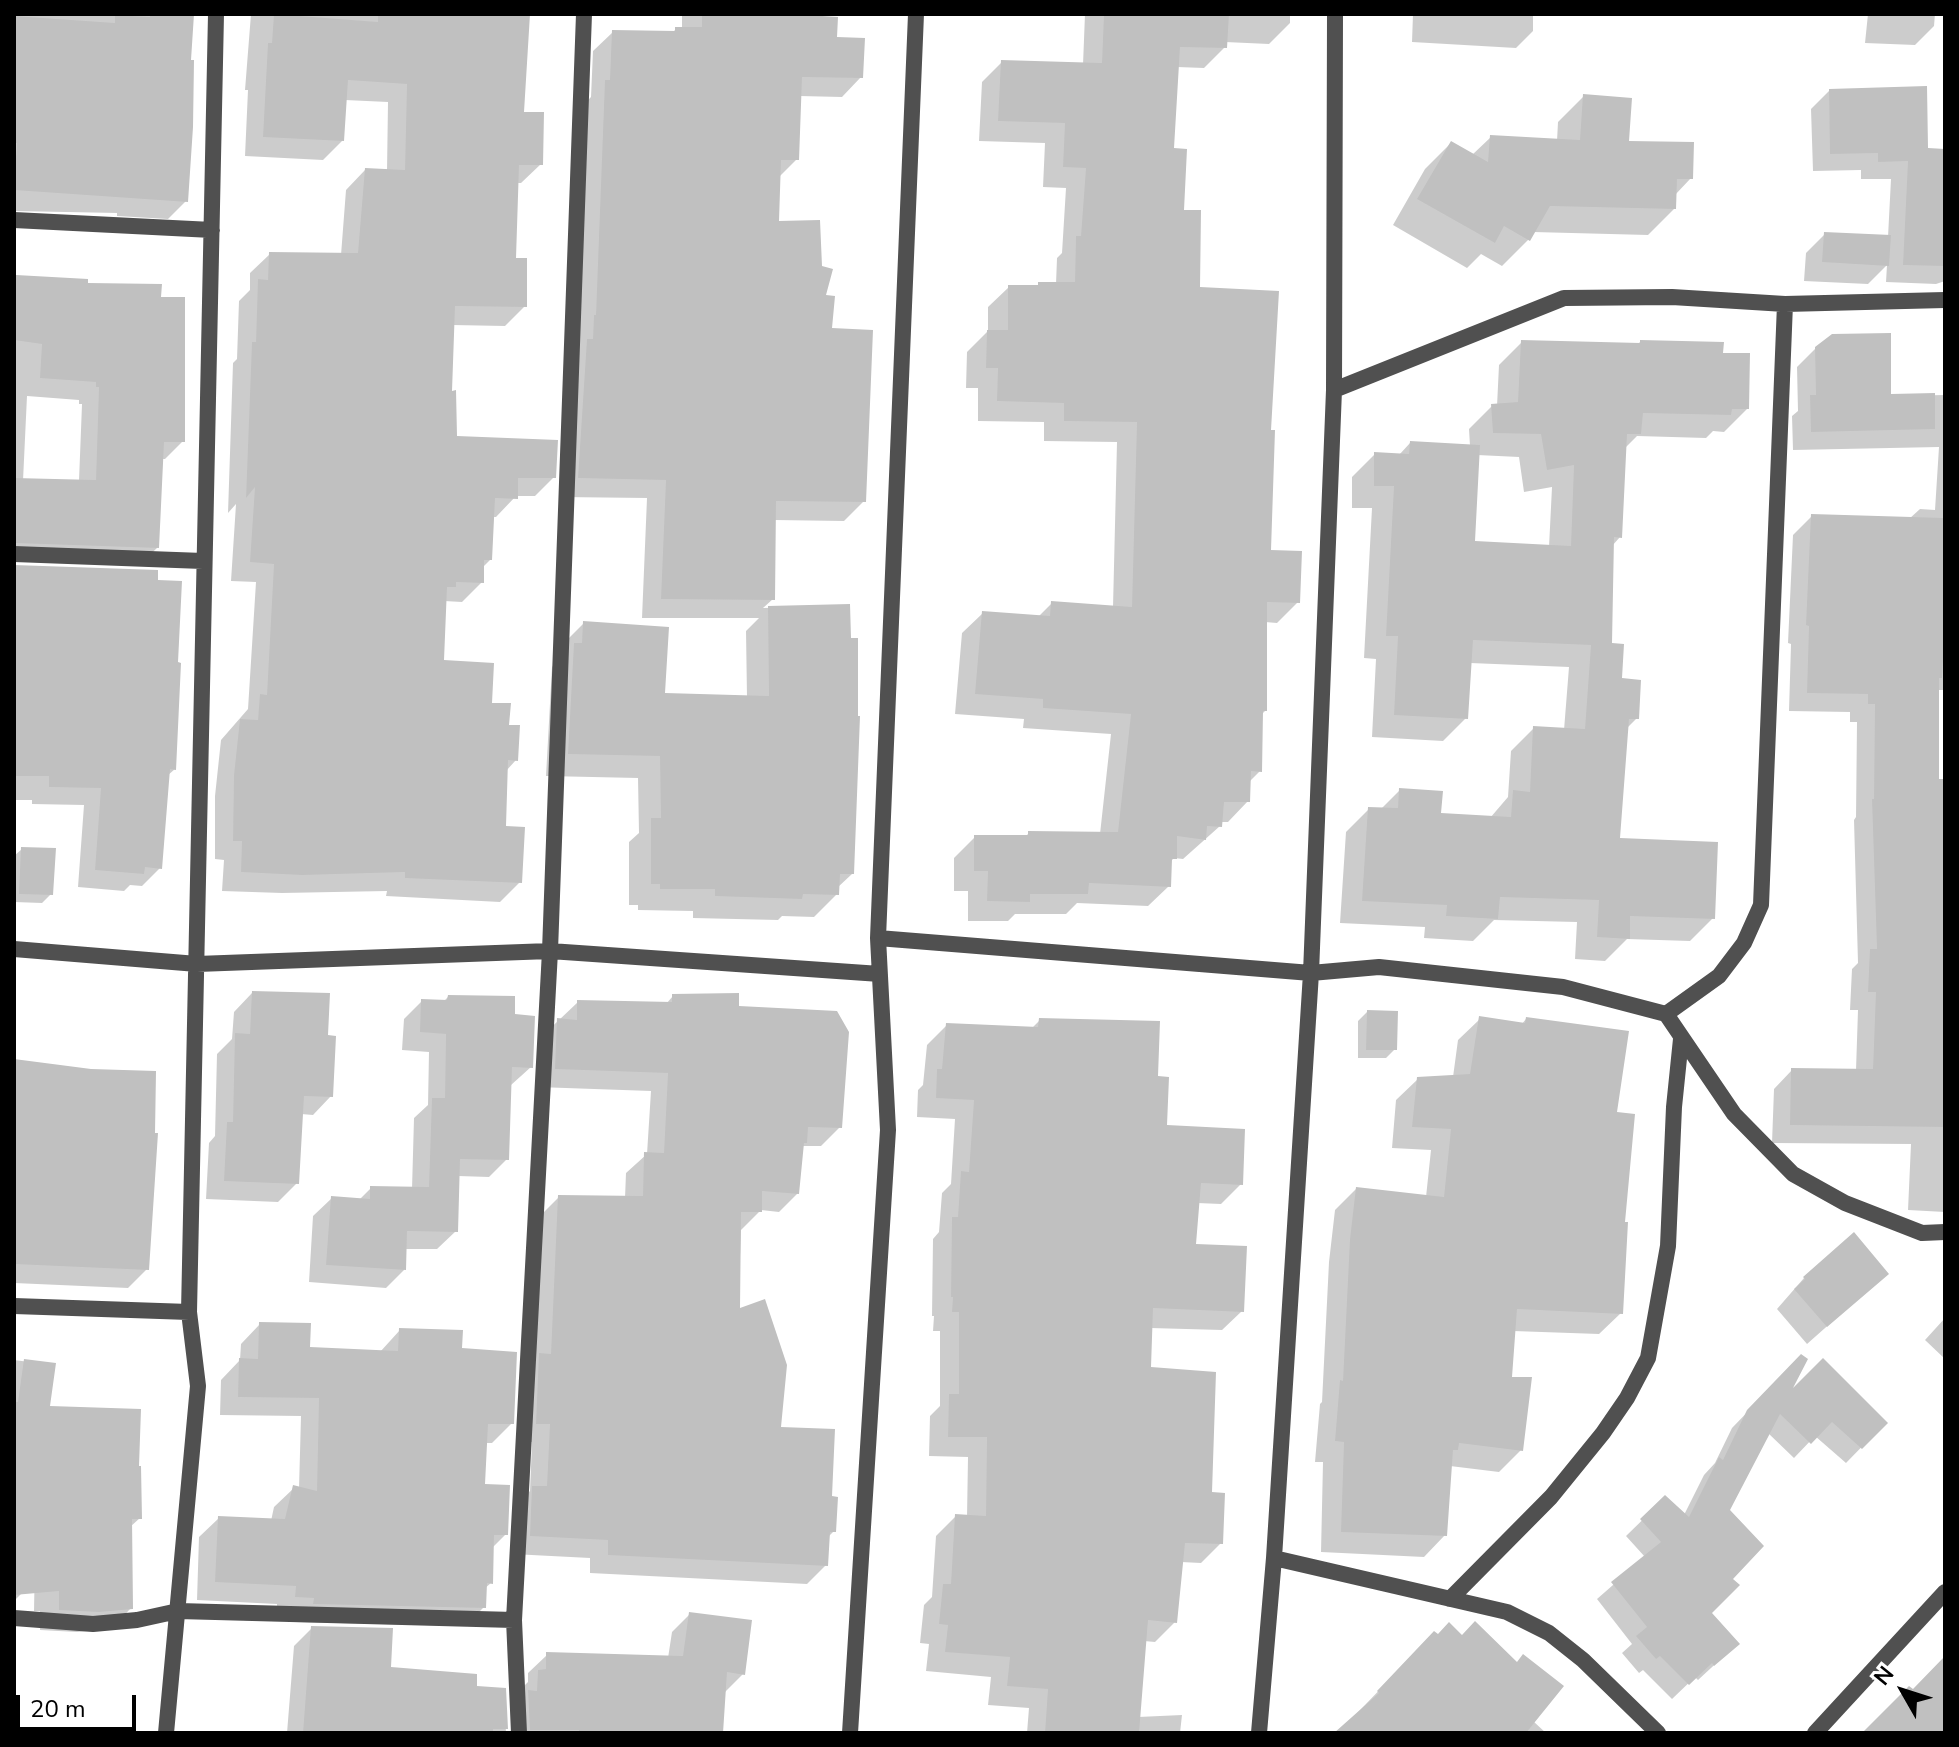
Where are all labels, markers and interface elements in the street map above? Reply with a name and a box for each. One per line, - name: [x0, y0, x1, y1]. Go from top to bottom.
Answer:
- north arrow: [1863, 1651, 1943, 1731]
- text: N: [1868, 1660, 1901, 1692]
- scale bar: [20, 1679, 140, 1729]
- text: 20 m: [30, 1693, 86, 1725]

